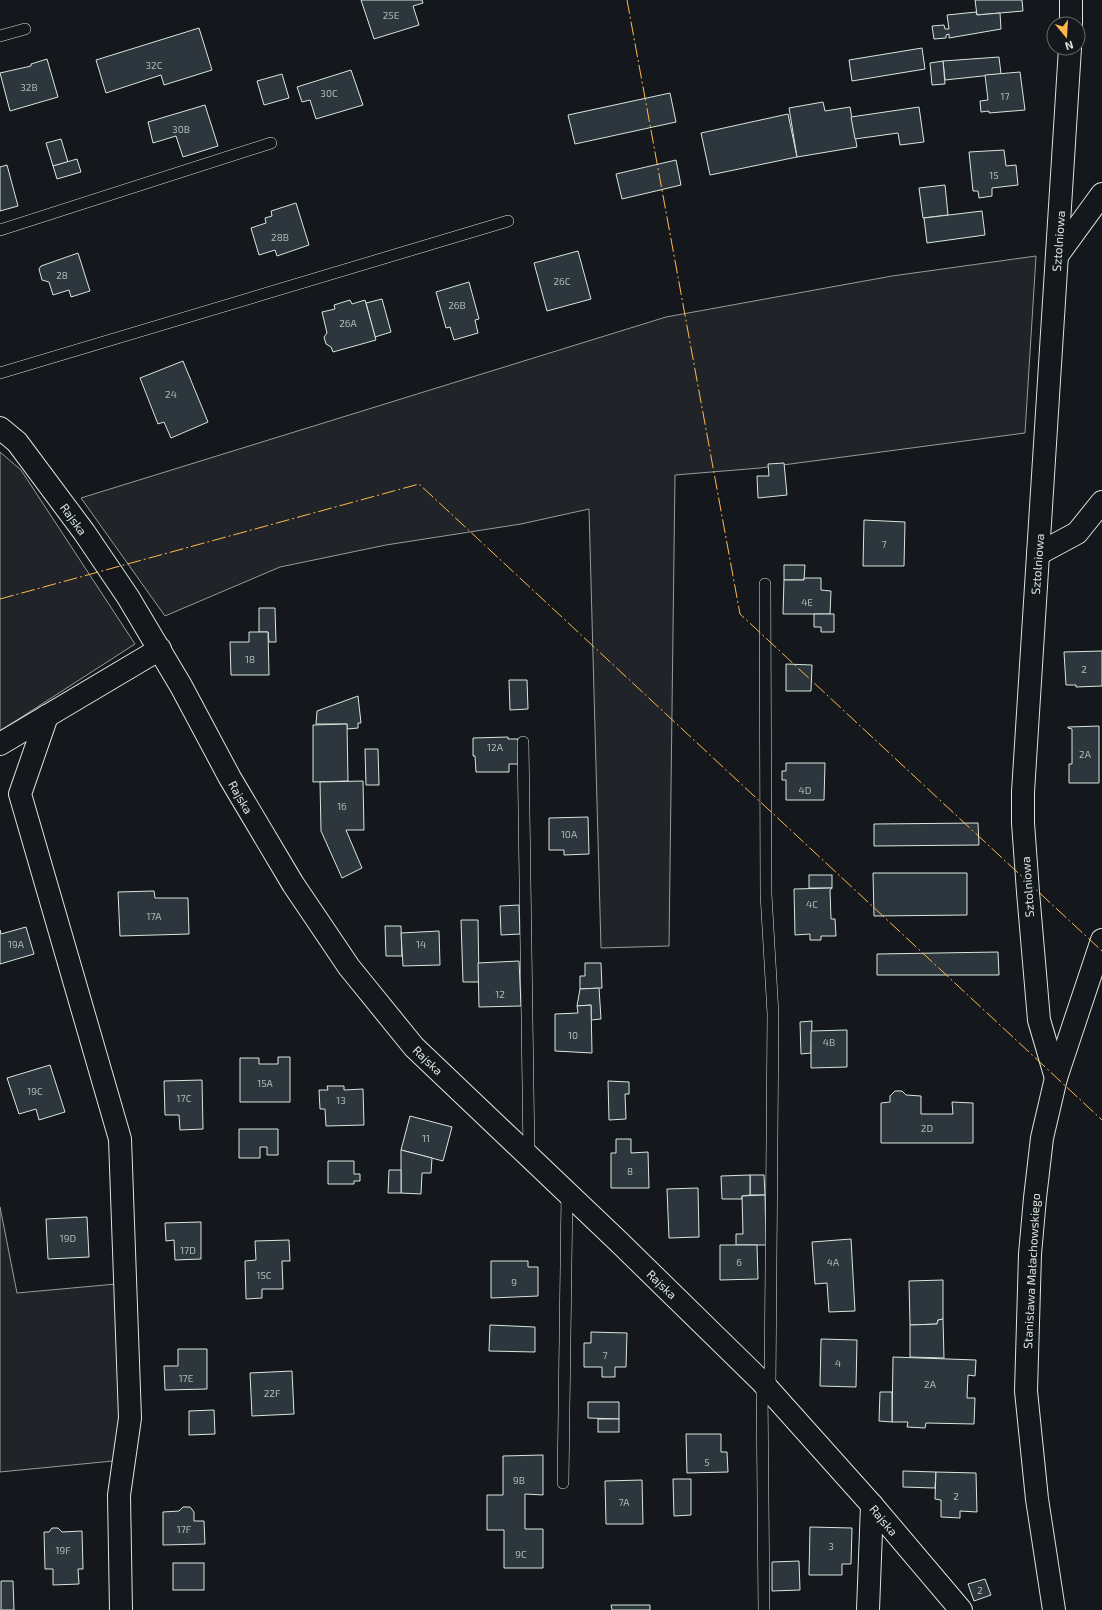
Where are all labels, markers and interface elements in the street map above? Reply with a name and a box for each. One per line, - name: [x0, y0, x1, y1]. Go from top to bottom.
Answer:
- house number: 25E: [383, 9, 400, 21]
- north arrow: [1046, 16, 1086, 56]
- text: N: [1063, 39, 1075, 53]
- house number: 32C: [146, 59, 163, 71]
- house number: 32B: [20, 81, 38, 93]
- house number: 30C: [320, 87, 338, 99]
- house number: 17: [1000, 90, 1010, 102]
- house number: 30B: [172, 123, 190, 135]
- house number: 15: [989, 169, 999, 181]
- street label: Sztolniowa: [1049, 210, 1067, 272]
- house number: 28B: [271, 231, 289, 243]
- house number: 28: [56, 269, 68, 281]
- house number: 26C: [553, 275, 571, 287]
- house number: 26B: [448, 299, 466, 311]
- house number: 26A: [339, 317, 358, 329]
- house number: 24: [165, 388, 177, 400]
- street label: Rajska: [57, 500, 90, 538]
- street label: Sztolniowa: [1028, 533, 1046, 595]
- house number: 7: [881, 538, 887, 550]
- house number: 4E: [801, 596, 813, 608]
- house number: 18: [245, 653, 255, 665]
- house number: 2: [1081, 663, 1087, 675]
- house number: 12A: [487, 741, 504, 753]
- house number: 2A: [1079, 748, 1092, 760]
- street label: Rajska: [225, 778, 256, 817]
- house number: 4D: [799, 784, 812, 796]
- house number: 16: [337, 800, 347, 812]
- house number: 10A: [561, 828, 578, 840]
- street label: Sztolniowa: [1018, 856, 1036, 918]
- house number: 4C: [806, 898, 818, 910]
- house number: 17A: [147, 910, 162, 922]
- house number: 19A: [8, 938, 25, 950]
- house number: 14: [416, 938, 426, 950]
- house number: 12: [495, 988, 505, 1000]
- house number: 10: [568, 1029, 578, 1041]
- house number: 4B: [823, 1036, 835, 1048]
- street label: Rajska: [410, 1043, 446, 1078]
- house number: 15A: [257, 1077, 274, 1089]
- house number: 19C: [27, 1085, 43, 1097]
- house number: 17C: [177, 1092, 192, 1104]
- house number: 13: [336, 1094, 346, 1106]
- house number: 2D: [921, 1122, 933, 1134]
- house number: 11: [422, 1132, 430, 1144]
- house number: 8: [627, 1165, 633, 1177]
- street label: Stanisława Małachowskiego: [1020, 1193, 1042, 1349]
- house number: 19D: [60, 1232, 77, 1244]
- house number: 17D: [180, 1244, 196, 1256]
- house number: 6: [736, 1256, 742, 1268]
- house number: 4A: [827, 1256, 840, 1268]
- street label: Rajska: [644, 1267, 680, 1302]
- house number: 15C: [256, 1269, 272, 1281]
- house number: 9: [511, 1276, 517, 1288]
- house number: 7: [602, 1349, 608, 1361]
- house number: 4: [835, 1357, 841, 1369]
- house number: 17E: [179, 1372, 194, 1384]
- house number: 2A: [924, 1378, 937, 1390]
- house number: 22F: [264, 1387, 281, 1399]
- house number: 5: [704, 1456, 710, 1468]
- house number: 9B: [513, 1474, 525, 1486]
- house number: 2: [953, 1490, 959, 1502]
- house number: 7A: [619, 1496, 630, 1508]
- street label: Rajska: [866, 1502, 901, 1539]
- house number: 17F: [177, 1523, 192, 1535]
- house number: 3: [828, 1540, 834, 1552]
- house number: 19F: [55, 1544, 71, 1556]
- house number: 9C: [515, 1548, 527, 1560]
- house number: 2: [977, 1584, 983, 1596]

